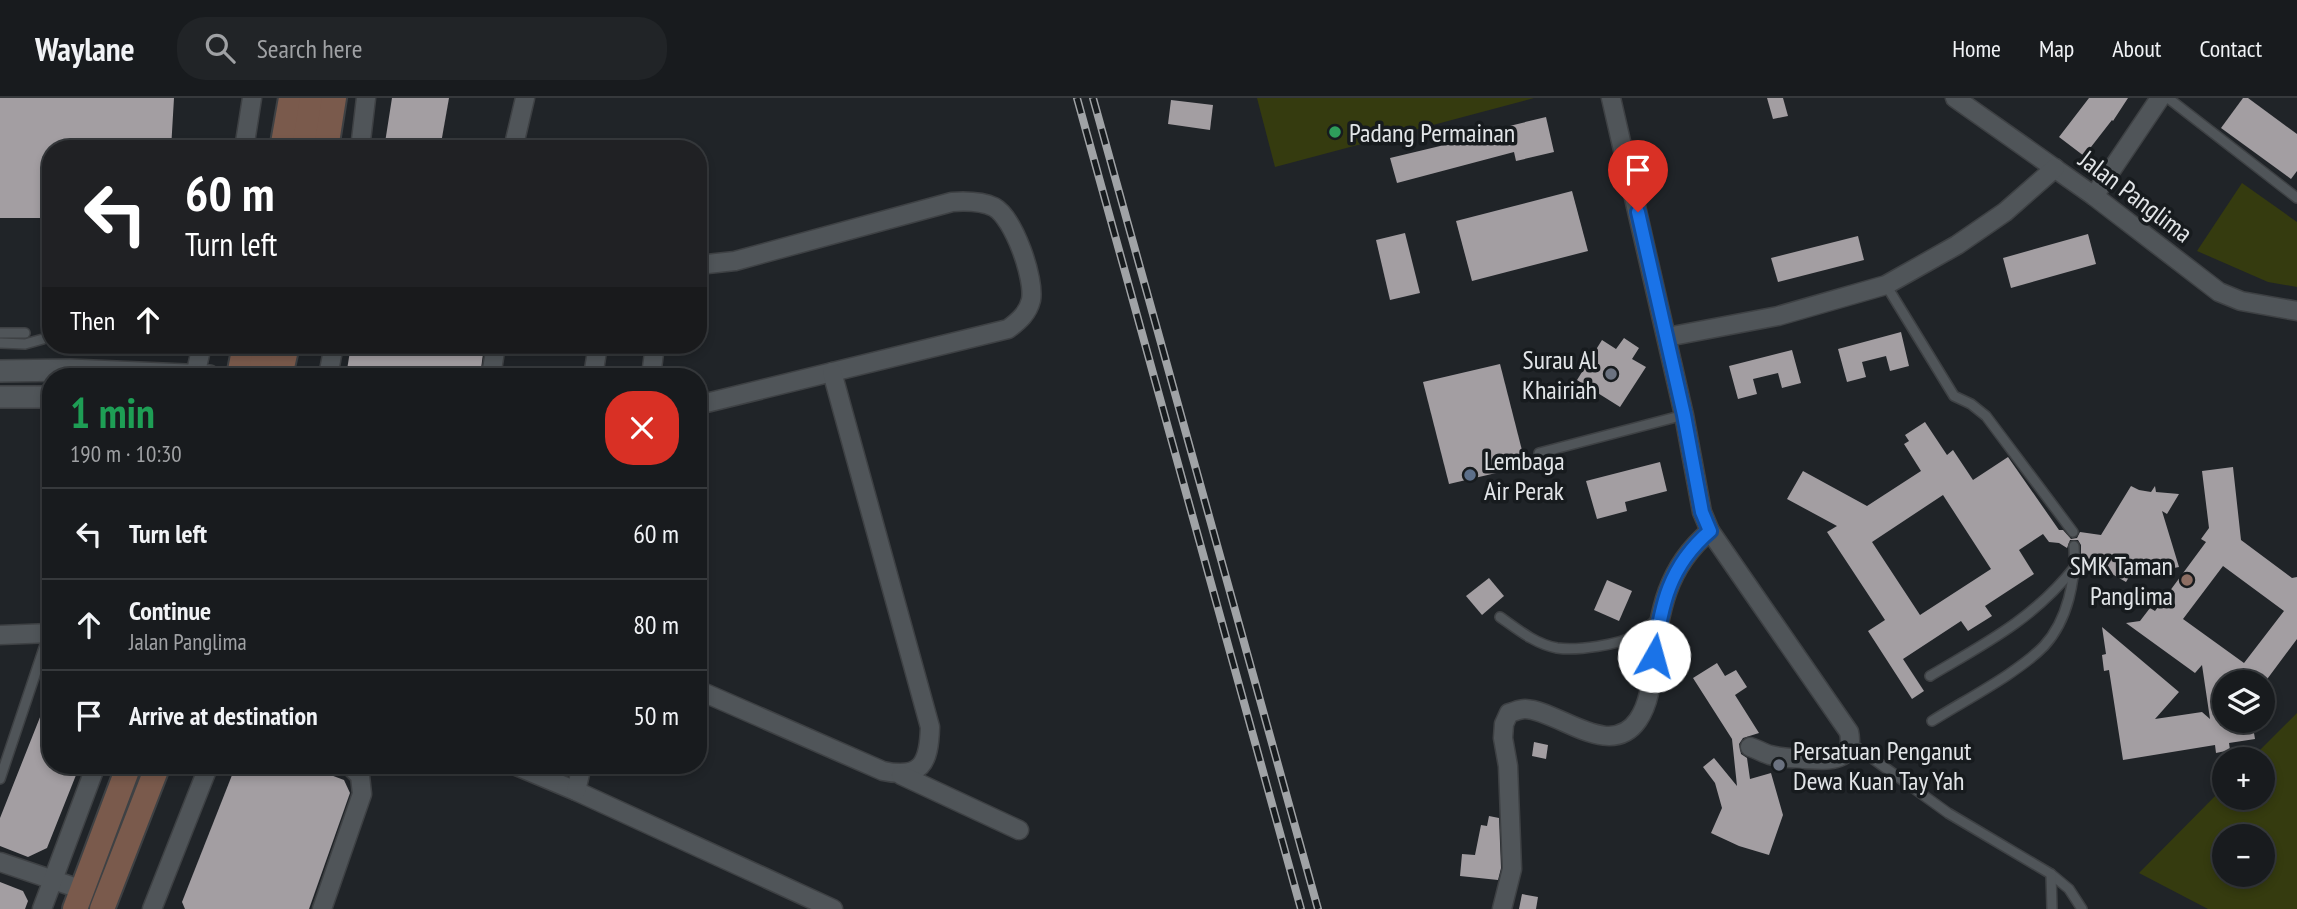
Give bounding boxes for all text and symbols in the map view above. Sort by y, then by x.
search box [177,17,667,80]
text: Waylane [35,27,135,70]
icon: search [201,29,239,67]
text: Search here [257,32,362,65]
text: Home [1952,33,2001,64]
text: Map [2039,33,2074,64]
text: About [2112,33,2161,64]
text: Contact [2199,33,2262,64]
place label: Padang Permainan [1349,116,1515,149]
marker: Padang Permainan [1327,124,1343,140]
pin [1608,140,1668,212]
street label: Jalan Panglima [2072,142,2199,249]
icon: arrive [1619,151,1657,189]
text: 60 m [185,161,274,225]
icon: left [70,168,161,259]
text: Turn left [185,223,277,265]
icon: ahead [129,301,167,339]
text: Then [70,304,115,337]
place label: Surau Al Khairiah [1522,343,1597,406]
marker: Surau Al Khairiah [1603,366,1619,382]
text: 1 min [70,385,155,440]
button: close [605,391,679,465]
text: 190 m · 10:30 [70,439,182,468]
place label: Lembaga Air Perak [1484,444,1565,507]
marker: Lembaga Air Perak [1462,467,1478,483]
icon: left [70,515,108,553]
text: Turn left [129,517,207,550]
text: 60 m [633,517,679,550]
place label: SMK Taman Panglima [2070,549,2173,612]
marker: SMK Taman Panglima [2179,572,2195,588]
text: Continue [129,594,211,627]
icon: ahead [70,606,108,644]
text: 80 m [633,608,679,641]
position arrow [1617,619,1691,693]
text: Jalan Panglima [129,627,247,656]
map controls [2212,670,2275,887]
button: layers [2212,670,2275,733]
icon: arrive [70,697,108,735]
text: Arrive at destination [129,699,318,732]
text: 50 m [633,699,679,732]
place label: Persatuan Penganut Dewa Kuan Tay Yah [1793,734,1971,797]
button: + [2212,747,2275,810]
marker: Persatuan Penganut Dewa Kuan Tay Yah [1771,757,1787,773]
button: − [2212,824,2275,887]

